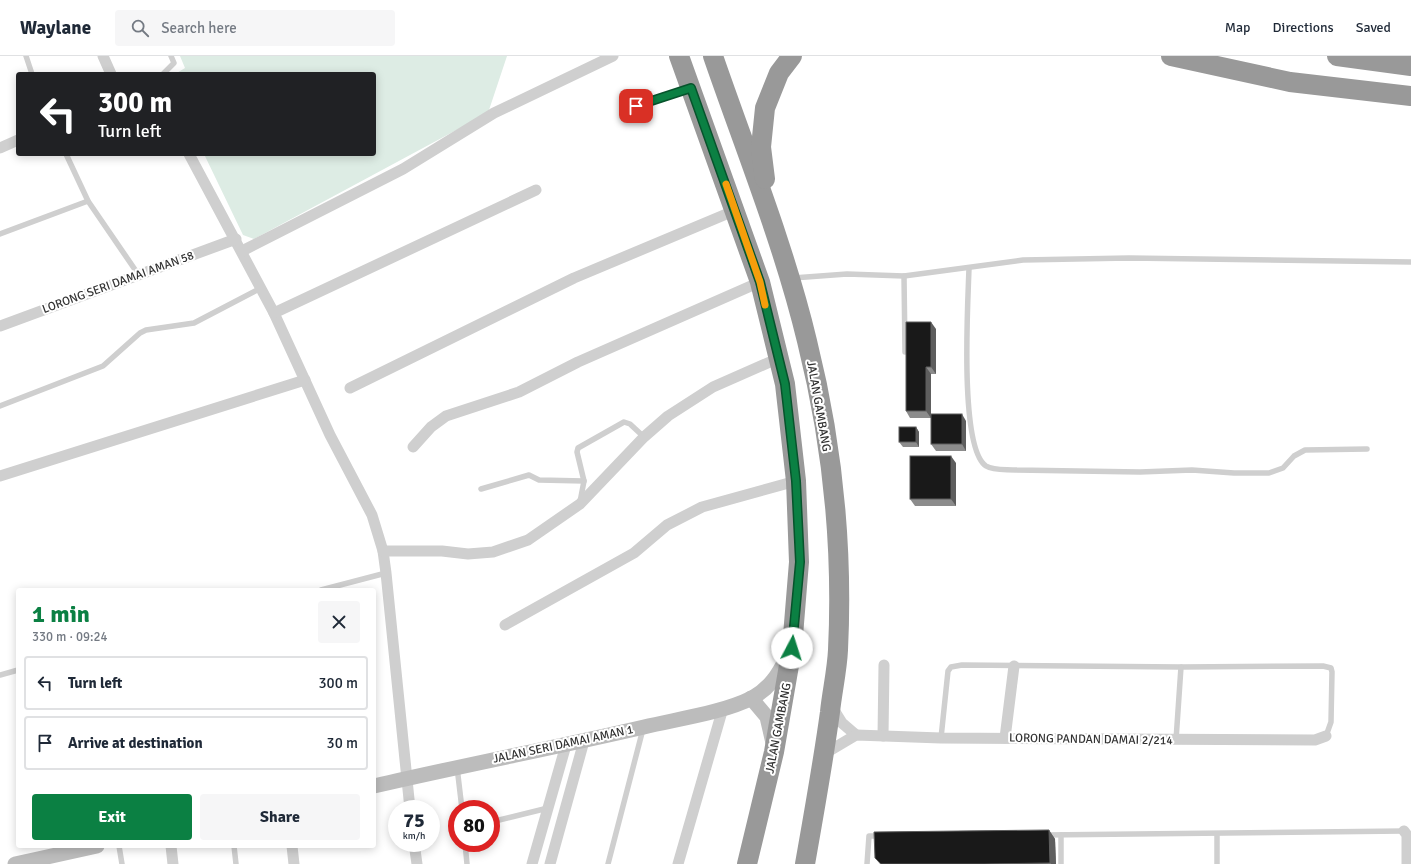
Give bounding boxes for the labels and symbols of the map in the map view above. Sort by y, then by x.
pin [619,89,653,123]
street label: LORONG SERI DAMAI AMAN 58 [40,248,196,317]
street label: JALAN GAMBANG [803,359,834,453]
position arrow [771,627,813,669]
street label: JALAN GAMBANG [762,682,795,775]
street label: JALAN SERI DAMAI AMAN 1 [491,722,635,767]
street label: LORONG PANDAN DAMAI 2/214 [1009,731,1173,748]
speed limit sign: 80 [448,800,500,852]

